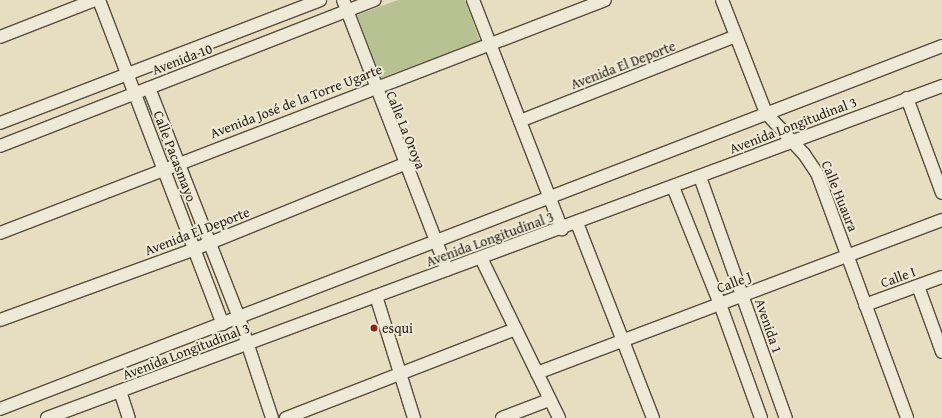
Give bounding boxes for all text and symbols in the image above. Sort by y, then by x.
street label: Avenida El Deporte [568,37,678,93]
street label: Avenida 10 [149,40,215,78]
street label: Avenida José de la Torre Ugarte [208,60,384,142]
street label: Calle La Oroya [383,88,429,172]
street label: Avenida Longitudinal 3 [727,93,859,157]
street label: Calle Pacasmayo [150,108,200,204]
street label: Calle Huaura [818,158,862,234]
street label: Avenida El Deporte [142,203,252,259]
street label: Avenida Longitudinal 3 [424,208,556,270]
street label: Calle I [878,263,918,291]
street label: Calle J [714,268,754,296]
street label: Avenida 1 [752,296,786,356]
street label: Avenida Longitudinal 3 [120,319,252,383]
place label: esqui [382,320,413,336]
marker: esqui [369,323,379,333]

